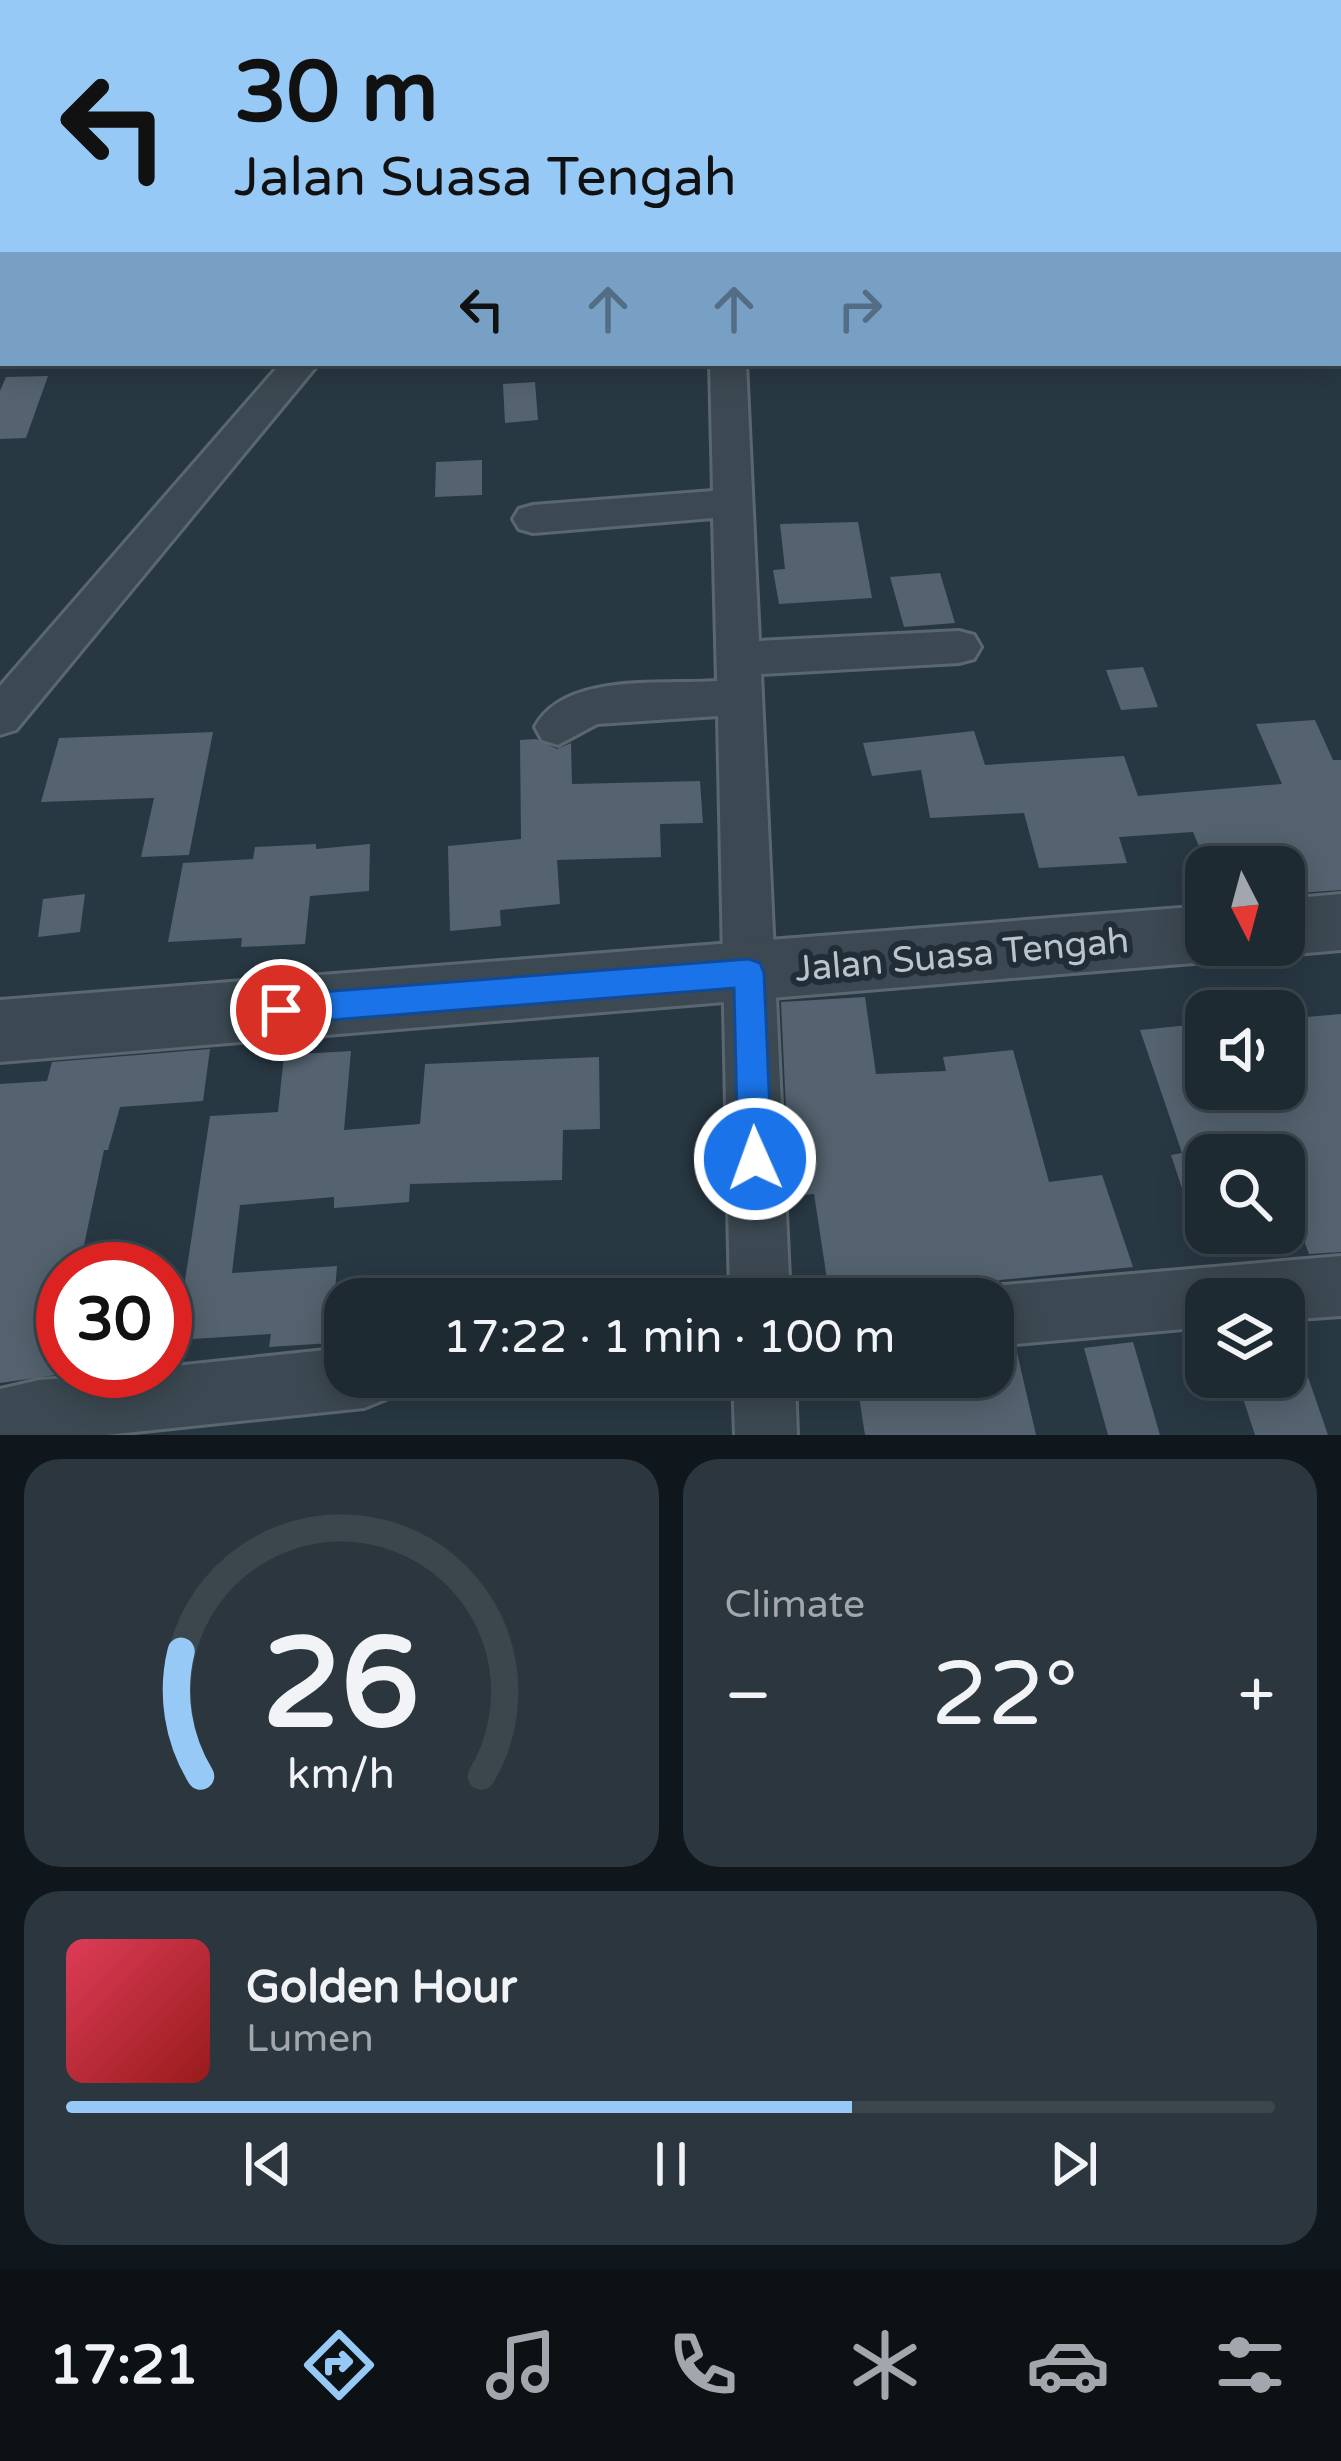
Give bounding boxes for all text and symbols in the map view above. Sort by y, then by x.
text: 30 m [234,43,438,144]
icon: left [36,48,192,204]
text: Jalan Suasa Tengah [234,145,737,210]
icon: left [449,276,515,342]
icon: ahead [575,276,641,342]
icon: ahead [701,276,767,342]
icon: right [827,276,893,342]
north arrow [1185,846,1305,966]
map controls [1185,846,1305,1398]
street label: Jalan Suasa Tengah [793,919,1131,991]
pin [230,959,332,1061]
icon: arrive [248,977,314,1043]
button: sound [1185,990,1305,1110]
position arrow [692,1096,818,1222]
button: search [1185,1134,1305,1254]
speed limit sign: 30 [36,1242,192,1398]
button: layers [1185,1278,1305,1398]
text: 17:22 · 1 min · 100 m [443,1311,895,1365]
text: Climate [725,1581,865,1628]
text: 26 [263,1610,420,1761]
text: 22° [931,1641,1078,1750]
text: − [725,1656,772,1736]
text: + [1238,1656,1275,1736]
text: km/h [287,1749,395,1800]
text: Golden Hour [246,1961,517,2015]
text: Lumen [246,2015,374,2062]
icon: previous [235,2131,301,2197]
icon: pause [638,2131,704,2197]
icon: next [1041,2131,1107,2197]
icon: directions [297,2323,381,2407]
icon: music [479,2323,563,2407]
icon: phone [661,2323,745,2407]
icon: climate [843,2323,927,2407]
icon: car [1026,2323,1110,2407]
icon: filters [1208,2323,1292,2407]
text: 17:21 [49,2333,199,2398]

